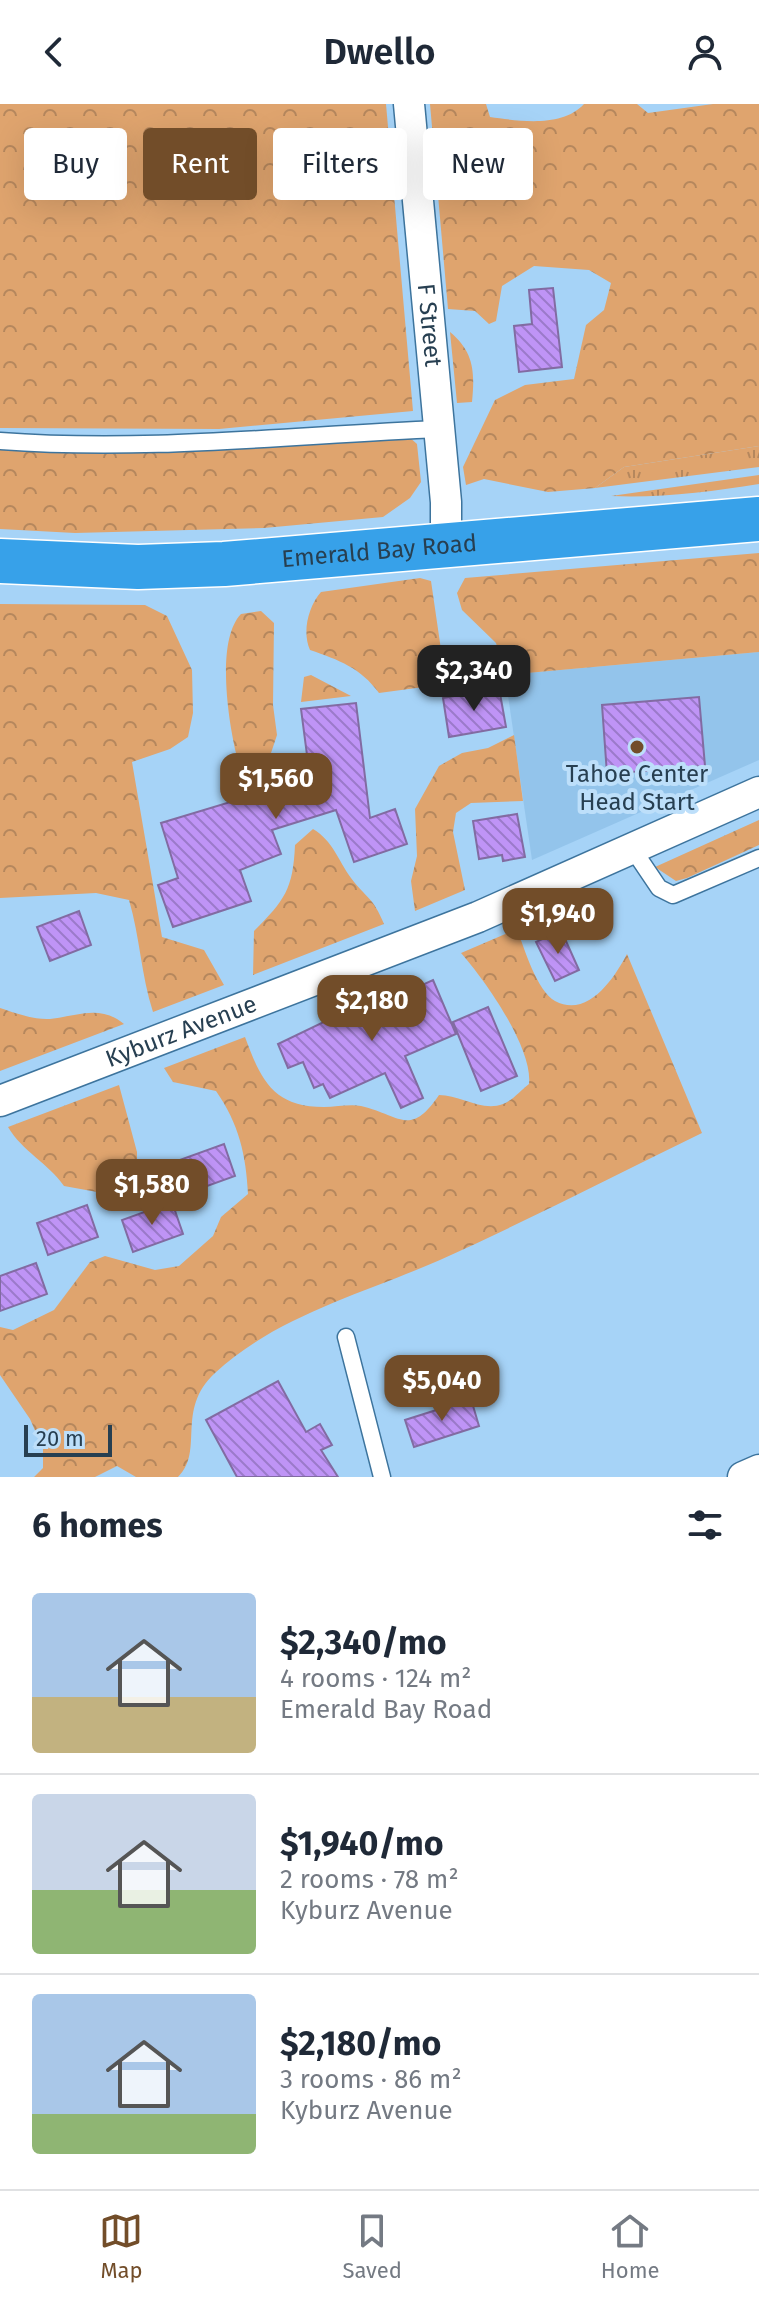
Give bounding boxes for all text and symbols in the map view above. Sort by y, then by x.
icon: back [32,30,76,74]
text: Dwello [323,30,436,74]
icon: person [683,30,727,74]
chip: Buy [24,128,127,200]
chip: Rent [143,128,257,200]
chip: Filters [273,128,407,200]
chip: New [423,128,533,200]
street label: F Street [412,282,447,368]
street label: Emerald Bay Road [280,529,478,573]
pin: $2,340 [409,645,539,713]
text: $2,340 [435,655,513,686]
marker: Tahoe Center Head Start [628,738,646,756]
pin: $1,560 [211,753,341,821]
place label: Tahoe Center Head Start [566,760,709,816]
text: $1,560 [238,763,314,794]
pin: $1,940 [493,888,623,956]
text: $1,940 [520,898,596,929]
pin: $2,180 [307,975,437,1043]
text: $2,180 [335,985,409,1016]
street label: Kyburz Avenue [102,990,261,1073]
pin: $1,580 [87,1159,217,1227]
text: $1,580 [114,1169,190,1200]
pin: $5,040 [377,1355,507,1423]
text: $5,040 [402,1365,482,1396]
scale bar [24,1421,112,1457]
text: 20 m [36,1425,84,1452]
icon: filters [683,1503,727,1547]
text: 6 homes [32,1505,163,1546]
text: $2,340/mo [280,1622,447,1663]
icon: home [96,1625,192,1721]
text: 4 rooms · 124 m² [280,1663,472,1694]
text: Emerald Bay Road [280,1694,492,1725]
text: $1,940/mo [280,1823,444,1864]
icon: home [96,1826,192,1922]
text: 2 rooms · 78 m² [280,1864,459,1895]
text: Kyburz Avenue [280,1895,453,1926]
text: $2,180/mo [280,2023,441,2064]
icon: home [96,2026,192,2122]
text: 3 rooms · 86 m² [280,2064,462,2095]
text: Kyburz Avenue [280,2095,453,2126]
tab: Map [99,2209,143,2284]
tab: Saved [342,2209,402,2284]
tab: Home [601,2209,660,2284]

